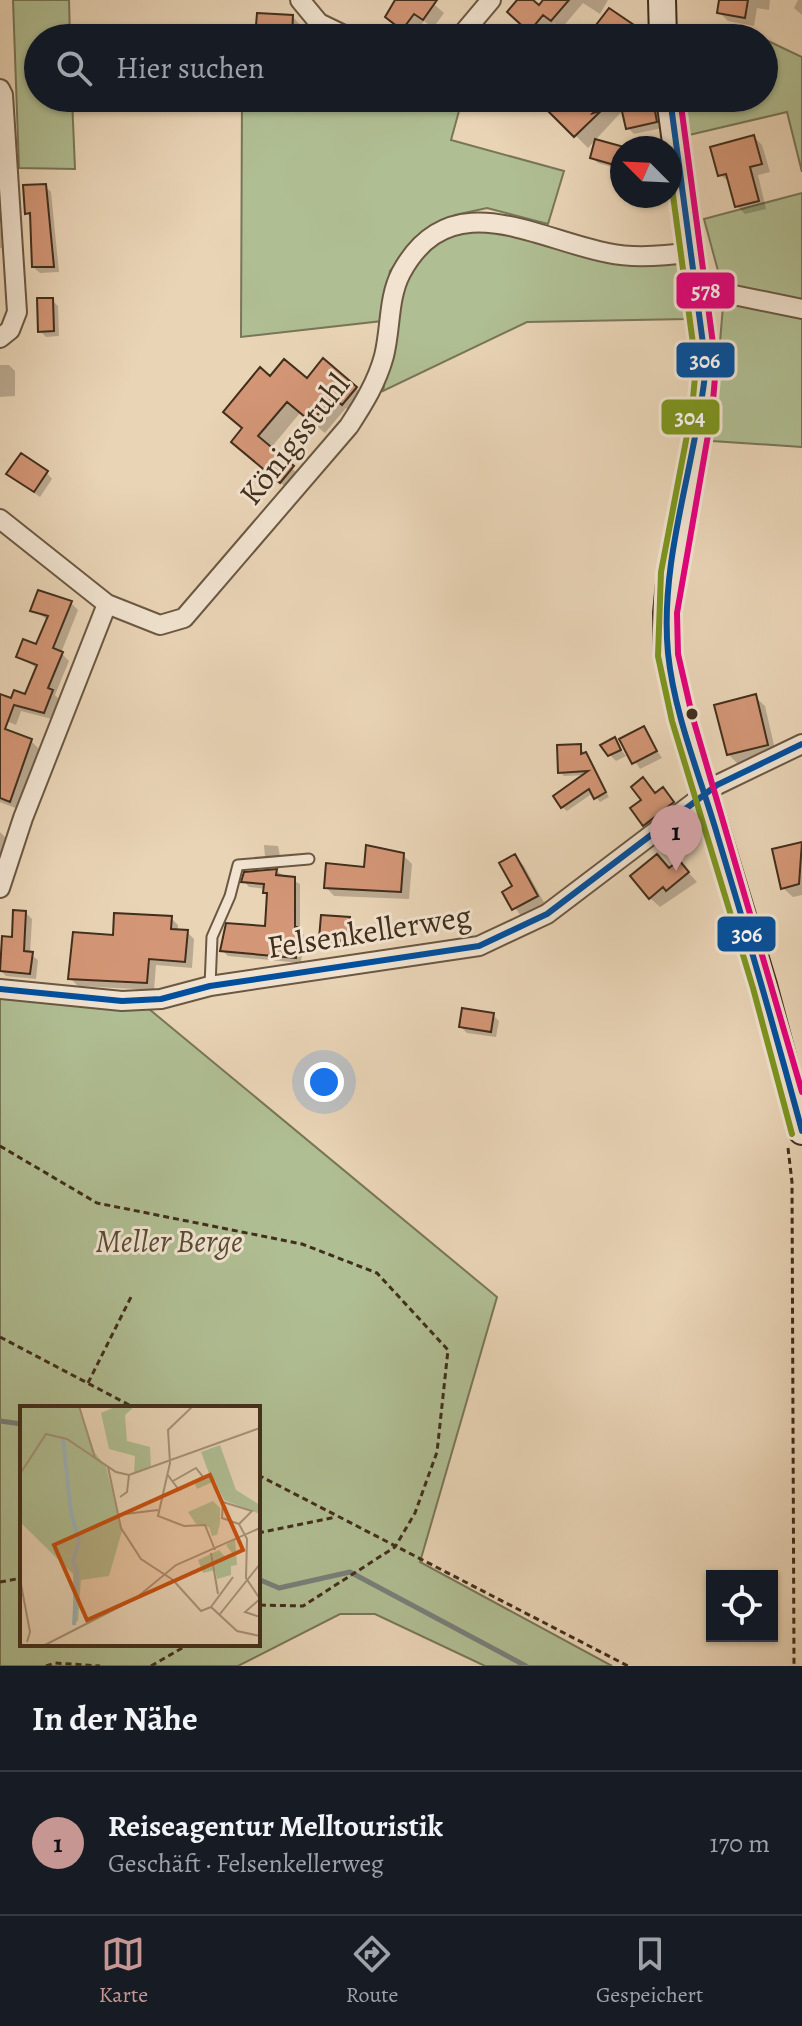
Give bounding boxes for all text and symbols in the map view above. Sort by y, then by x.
search box [24,24,778,112]
icon: search [52,46,96,90]
text: Hier suchen [116,48,265,88]
north arrow [610,136,682,208]
line badge: 578 [675,271,736,310]
text: 578 [691,276,721,306]
line badge: 306 [675,341,736,379]
text: 306 [690,346,720,376]
street label: Königsstuhl [229,364,360,514]
line badge: 304 [660,398,721,436]
text: 304 [675,403,705,433]
unlabelled marker [684,706,700,722]
pin: 1 [650,805,702,871]
street label: Felsenkellerweg [264,893,474,969]
line badge: 306 [716,915,777,953]
text: 306 [732,920,762,950]
your location [304,1062,344,1102]
park label: Meller Berge [95,1219,243,1263]
inset map [20,1406,260,1646]
map controls [706,1570,778,1642]
button: locate [706,1570,778,1642]
text: In der Nähe [32,1695,198,1742]
text: Reiseagentur Melltouristik [108,1806,443,1846]
text: 1 [53,1826,63,1861]
text: 170 m [710,1826,770,1861]
text: Geschäft · Felsenkellerweg [108,1846,384,1881]
tab: Karte [99,1932,148,2010]
tab: Route [346,1932,398,2010]
tab: Gespeichert [596,1932,703,2010]

